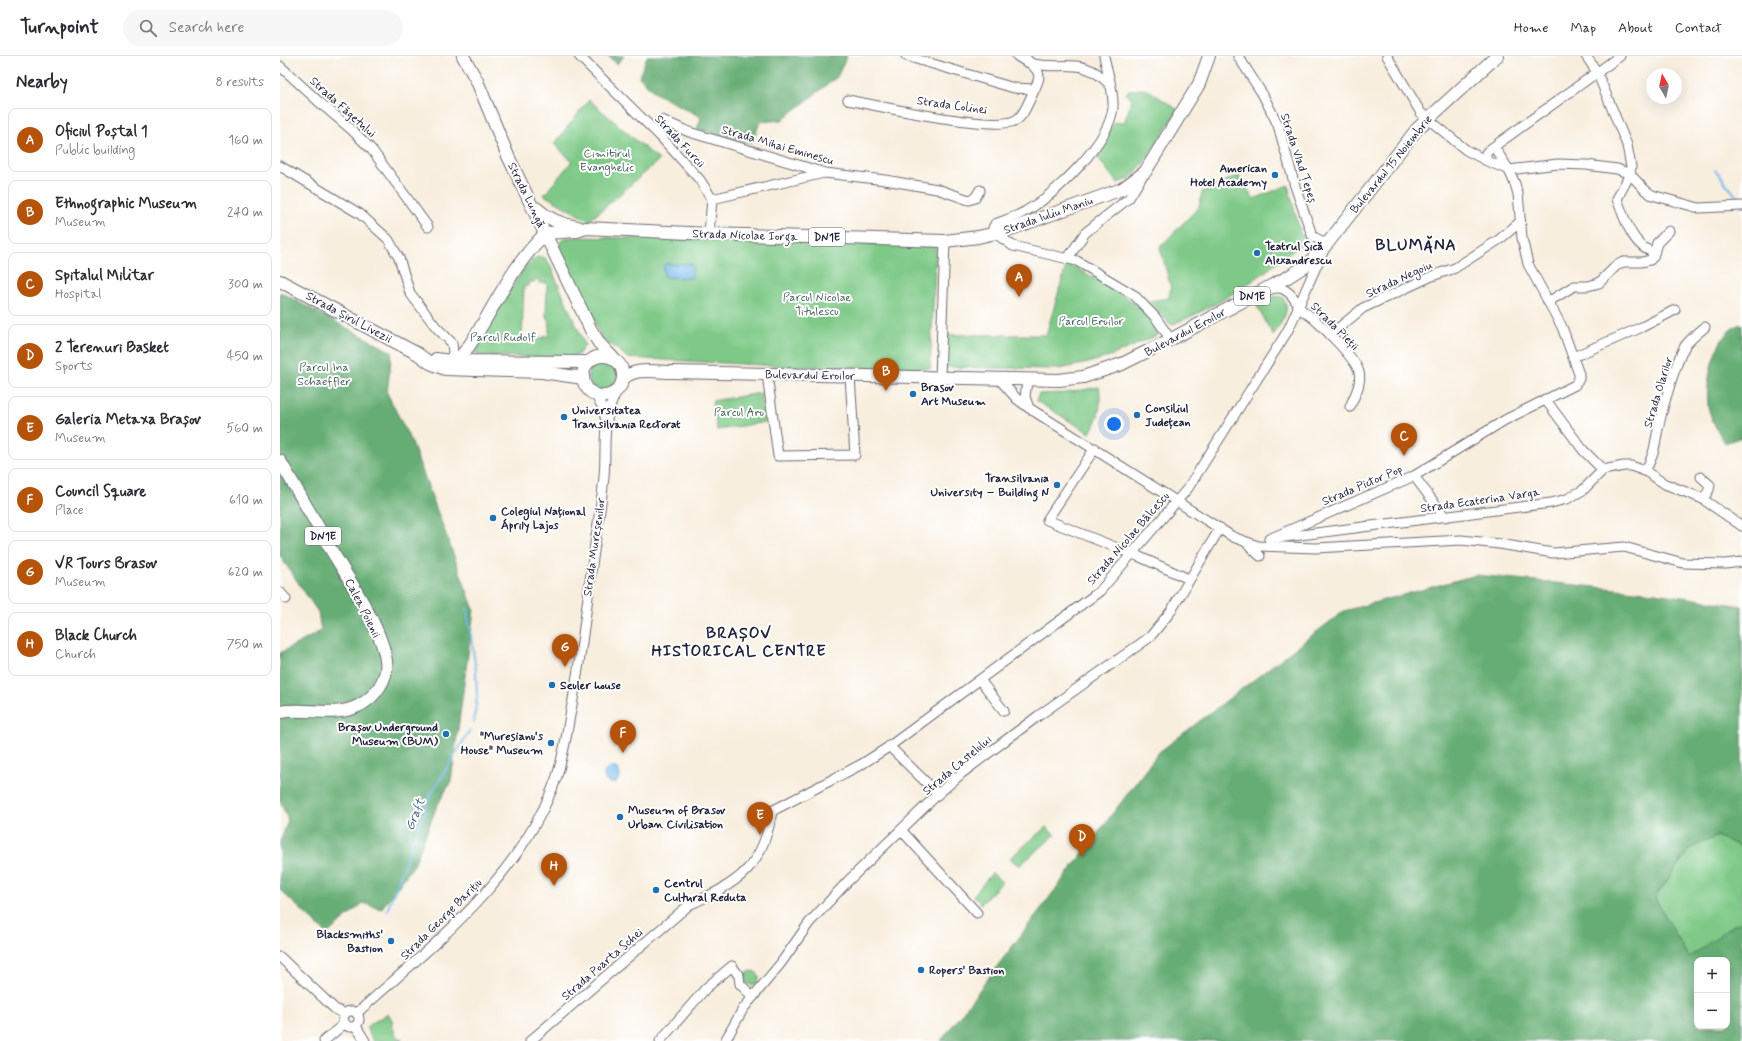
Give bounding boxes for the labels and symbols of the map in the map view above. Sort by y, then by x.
north arrow [1646,68,1682,104]
street label: Strada Făgetului [306,74,379,142]
street label: Strada Colinei [916,93,988,119]
street label: Strada Vlad Țepeș [1276,111,1320,206]
street label: Strada Furcii [651,112,708,172]
street label: Bulevardul 15 Noiembrie [1347,112,1437,217]
street label: Strada Mihai Eminescu [719,122,836,170]
park label: Cimitirul Evanghelic [580,146,634,176]
street label: Strada Lungă [503,160,549,231]
place label: American Hotel Academy [1190,161,1267,191]
marker: American Hotel Academy [1270,170,1280,180]
street label: Strada Iuliu Maniu [1002,193,1096,239]
street label: Strada Nicolae Iorga [692,226,799,247]
road number: DN1E [809,228,845,246]
district label: BLUMĂNA [1375,235,1457,256]
place label: Teatrul Sică Alexandrescu [1265,239,1333,269]
marker: Teatrul Sică Alexandrescu [1252,248,1262,258]
street label: Strada Negoiu [1363,257,1436,302]
pin: A [1006,264,1032,297]
road number: DN1E [1234,287,1270,305]
street label: Strada Șirul Livezii [303,288,395,347]
park label: Parcul Nicolae Titulescu [783,290,852,320]
street label: Strada Pieții [1307,299,1362,354]
street label: Bulevardul Eroilor [1142,305,1229,361]
park label: Parcul Eroilor [1058,314,1124,330]
park label: Parcul Rudolf [470,330,536,346]
street label: Strada Olarilor [1641,355,1677,430]
pin: B [873,358,899,391]
park label: Parcul Ina Schaeffler [297,360,351,390]
street label: Bulevardul Eroilor [765,367,855,385]
place label: Brasov Art Museum [921,380,986,410]
marker: Brasov Art Museum [908,389,918,399]
place label: Consiliul Județean [1145,401,1191,431]
place label: Universitatea Transilvania Rectorat [572,403,681,433]
park label: Parcul Aro [714,405,765,421]
marker: Consiliul Județean [1132,410,1142,420]
marker: Universitatea Transilvania Rectorat [559,412,569,422]
your location [1104,414,1124,434]
pin: C [1391,423,1417,456]
street label: Strada Pictor Pop [1320,462,1405,510]
place label: Transilvania University – Building N [930,471,1049,502]
marker: Transilvania University – Building N [1052,480,1062,490]
street label: Strada Ecaterina Varga [1419,485,1542,517]
street label: Strada Nicolae Bălcescu [1084,489,1174,588]
street label: Strada Mureșenilor [580,496,610,598]
place label: Colegiul Național Áprily Lajos [501,504,586,534]
marker: Colegiul Național Áprily Lajos [488,513,498,523]
road number: DN1E [305,527,341,545]
street label: Calea Poienii [340,576,384,641]
district label: BRAȘOV HISTORICAL CENTRE [651,623,827,662]
pin: G [552,634,578,667]
place label: Seuler house [560,678,622,694]
marker: Seuler house [547,680,557,690]
place label: Brașov Underground Museum (BUM) [338,720,439,750]
pin: F [610,720,636,753]
marker: Brașov Underground Museum (BUM) [441,729,451,739]
place label: "Muresianu's House" Museum [461,729,544,759]
street label: Strada Castelului [920,732,996,799]
marker: "Muresianu's House" Museum [546,738,556,748]
water label: Graft [401,795,430,833]
pin: E [747,802,773,835]
place label: Museum of Brasov Urban Civilisation [628,803,726,833]
marker: Museum of Brasov Urban Civilisation [615,812,625,822]
pin: D [1069,824,1095,857]
pin: H [541,853,567,886]
street label: Strada George Barițiu [397,875,486,964]
place label: Centrul Cultural Reduta [664,876,746,906]
marker: Centrul Cultural Reduta [651,885,661,895]
street label: Strada Poarta Schei [559,925,647,1005]
place label: Blacksmiths' Bastion [316,927,383,957]
marker: Blacksmiths' Bastion [386,936,396,946]
place label: Ropers' Bastion [929,963,1004,979]
marker: Ropers' Bastion [916,965,926,975]

